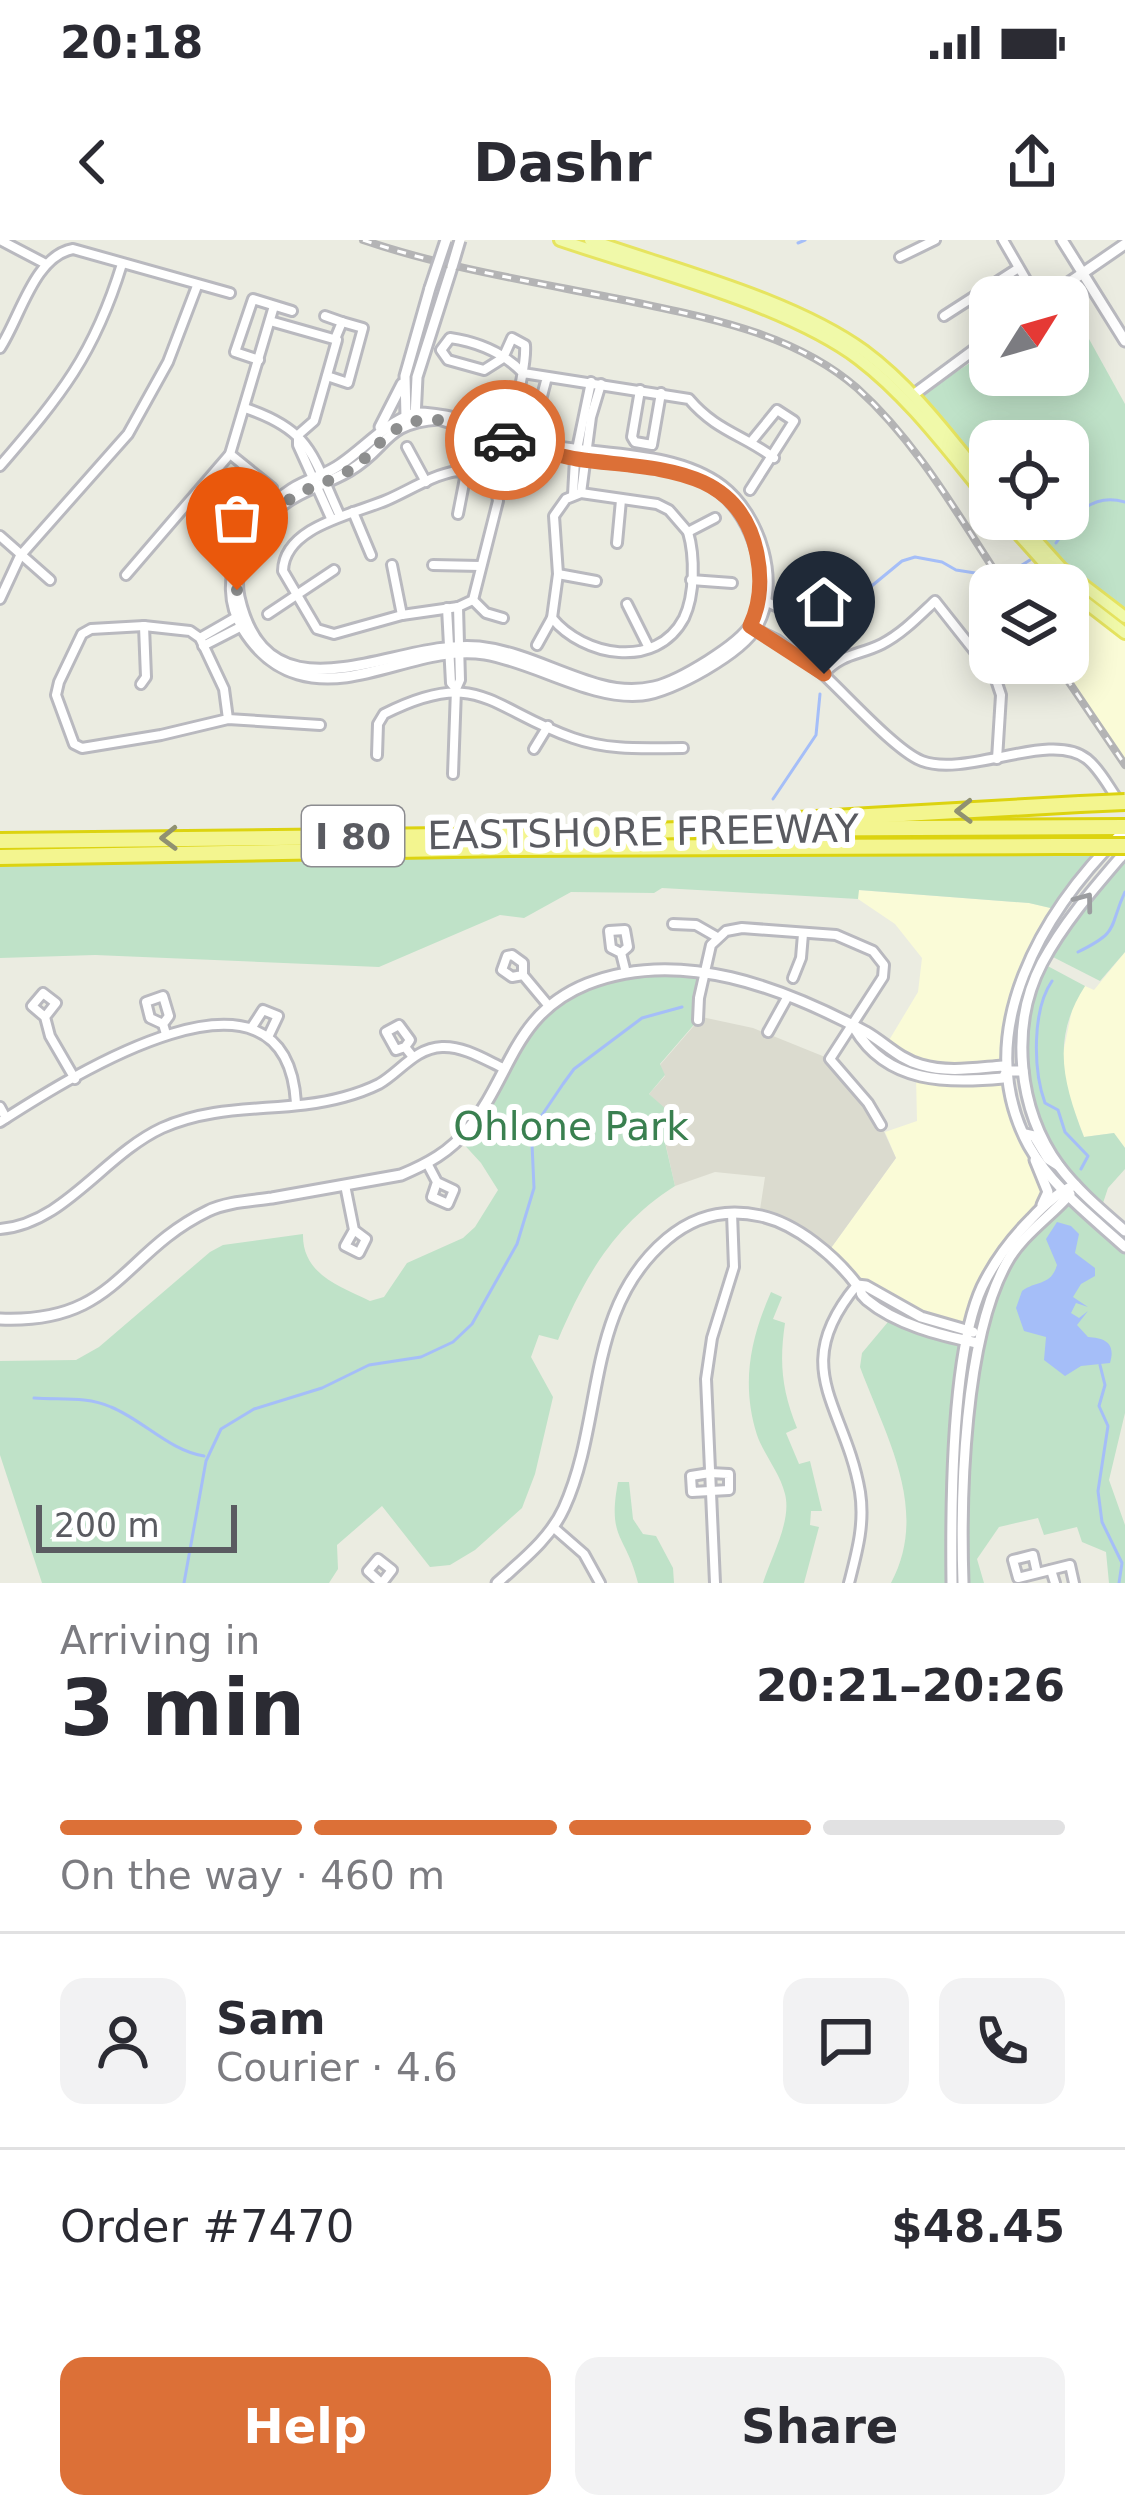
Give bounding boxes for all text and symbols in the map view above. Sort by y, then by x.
text: 20:18 [60,16,203,69]
icon: back [60,129,126,195]
icon: share [999,129,1065,195]
text: Dashr [473,131,652,194]
north arrow [969,276,1089,396]
map controls [969,276,1089,684]
courier [445,380,565,500]
icon: car [472,407,538,473]
button: locate [969,420,1089,540]
pin [186,467,288,590]
icon: bag [204,485,270,551]
pin [773,551,875,674]
button: layers [969,564,1089,684]
icon: home [791,569,857,635]
one-way arrow [954,798,973,824]
road number: I 80 [302,806,404,866]
street label: EASTSHORE FREEWAY [427,806,859,858]
one-way arrow [159,825,177,851]
one-way arrow [1070,893,1092,915]
park label: Ohlone Park [453,1104,689,1149]
scale bar [36,1499,237,1552]
text: 200 m [54,1506,160,1545]
text: Arriving in [60,1618,260,1663]
text: 20:21–20:26 [756,1659,1065,1712]
text: 3 min [60,1663,305,1753]
text: On the way · 460 m [60,1853,445,1898]
button: person [60,1978,186,2104]
button: chat [783,1978,909,2104]
button: phone [939,1978,1065,2104]
text: Sam [216,1992,326,2045]
text: Courier · 4.6 [216,2045,458,2090]
text: Order #7470 [60,2200,354,2253]
text: $48.45 [891,2200,1065,2253]
button: Help [60,2357,551,2495]
button: Share [575,2357,1065,2495]

